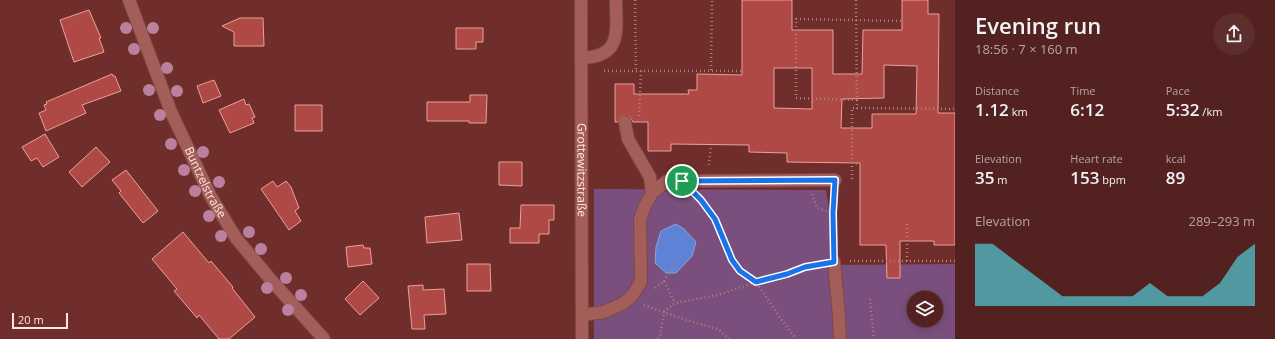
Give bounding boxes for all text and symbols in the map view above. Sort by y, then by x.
text: Evening run [975,10,1101,40]
button: share [1213,13,1255,55]
text: 18:56 · 7 × 160 m [975,40,1078,58]
text: Distance [975,83,1019,98]
text: Time [1070,83,1096,98]
text: Pace [1166,83,1190,98]
text: 1.12 [975,98,1009,121]
text: 6:12 [1070,98,1104,121]
text: 5:32 [1166,98,1199,121]
text: km [1009,104,1028,119]
text: /km [1199,104,1222,119]
street label: Grottewitzstraße [573,123,591,217]
street label: Buntzelstraße [181,144,231,221]
text: Elevation [975,151,1022,166]
text: Heart rate [1070,151,1123,166]
text: kcal [1166,151,1186,166]
pin [665,164,699,198]
text: 35 [975,166,994,189]
text: 153 [1070,166,1100,189]
text: 89 [1166,166,1185,189]
icon: arrive [671,170,693,192]
text: m [994,172,1008,187]
text: bpm [1100,172,1126,187]
text: Elevation [975,212,1030,230]
text: 289–293 m [1188,212,1255,230]
map controls [907,291,943,327]
button: layers [907,291,943,327]
scale bar [12,311,68,330]
text: 20 m [18,312,44,327]

